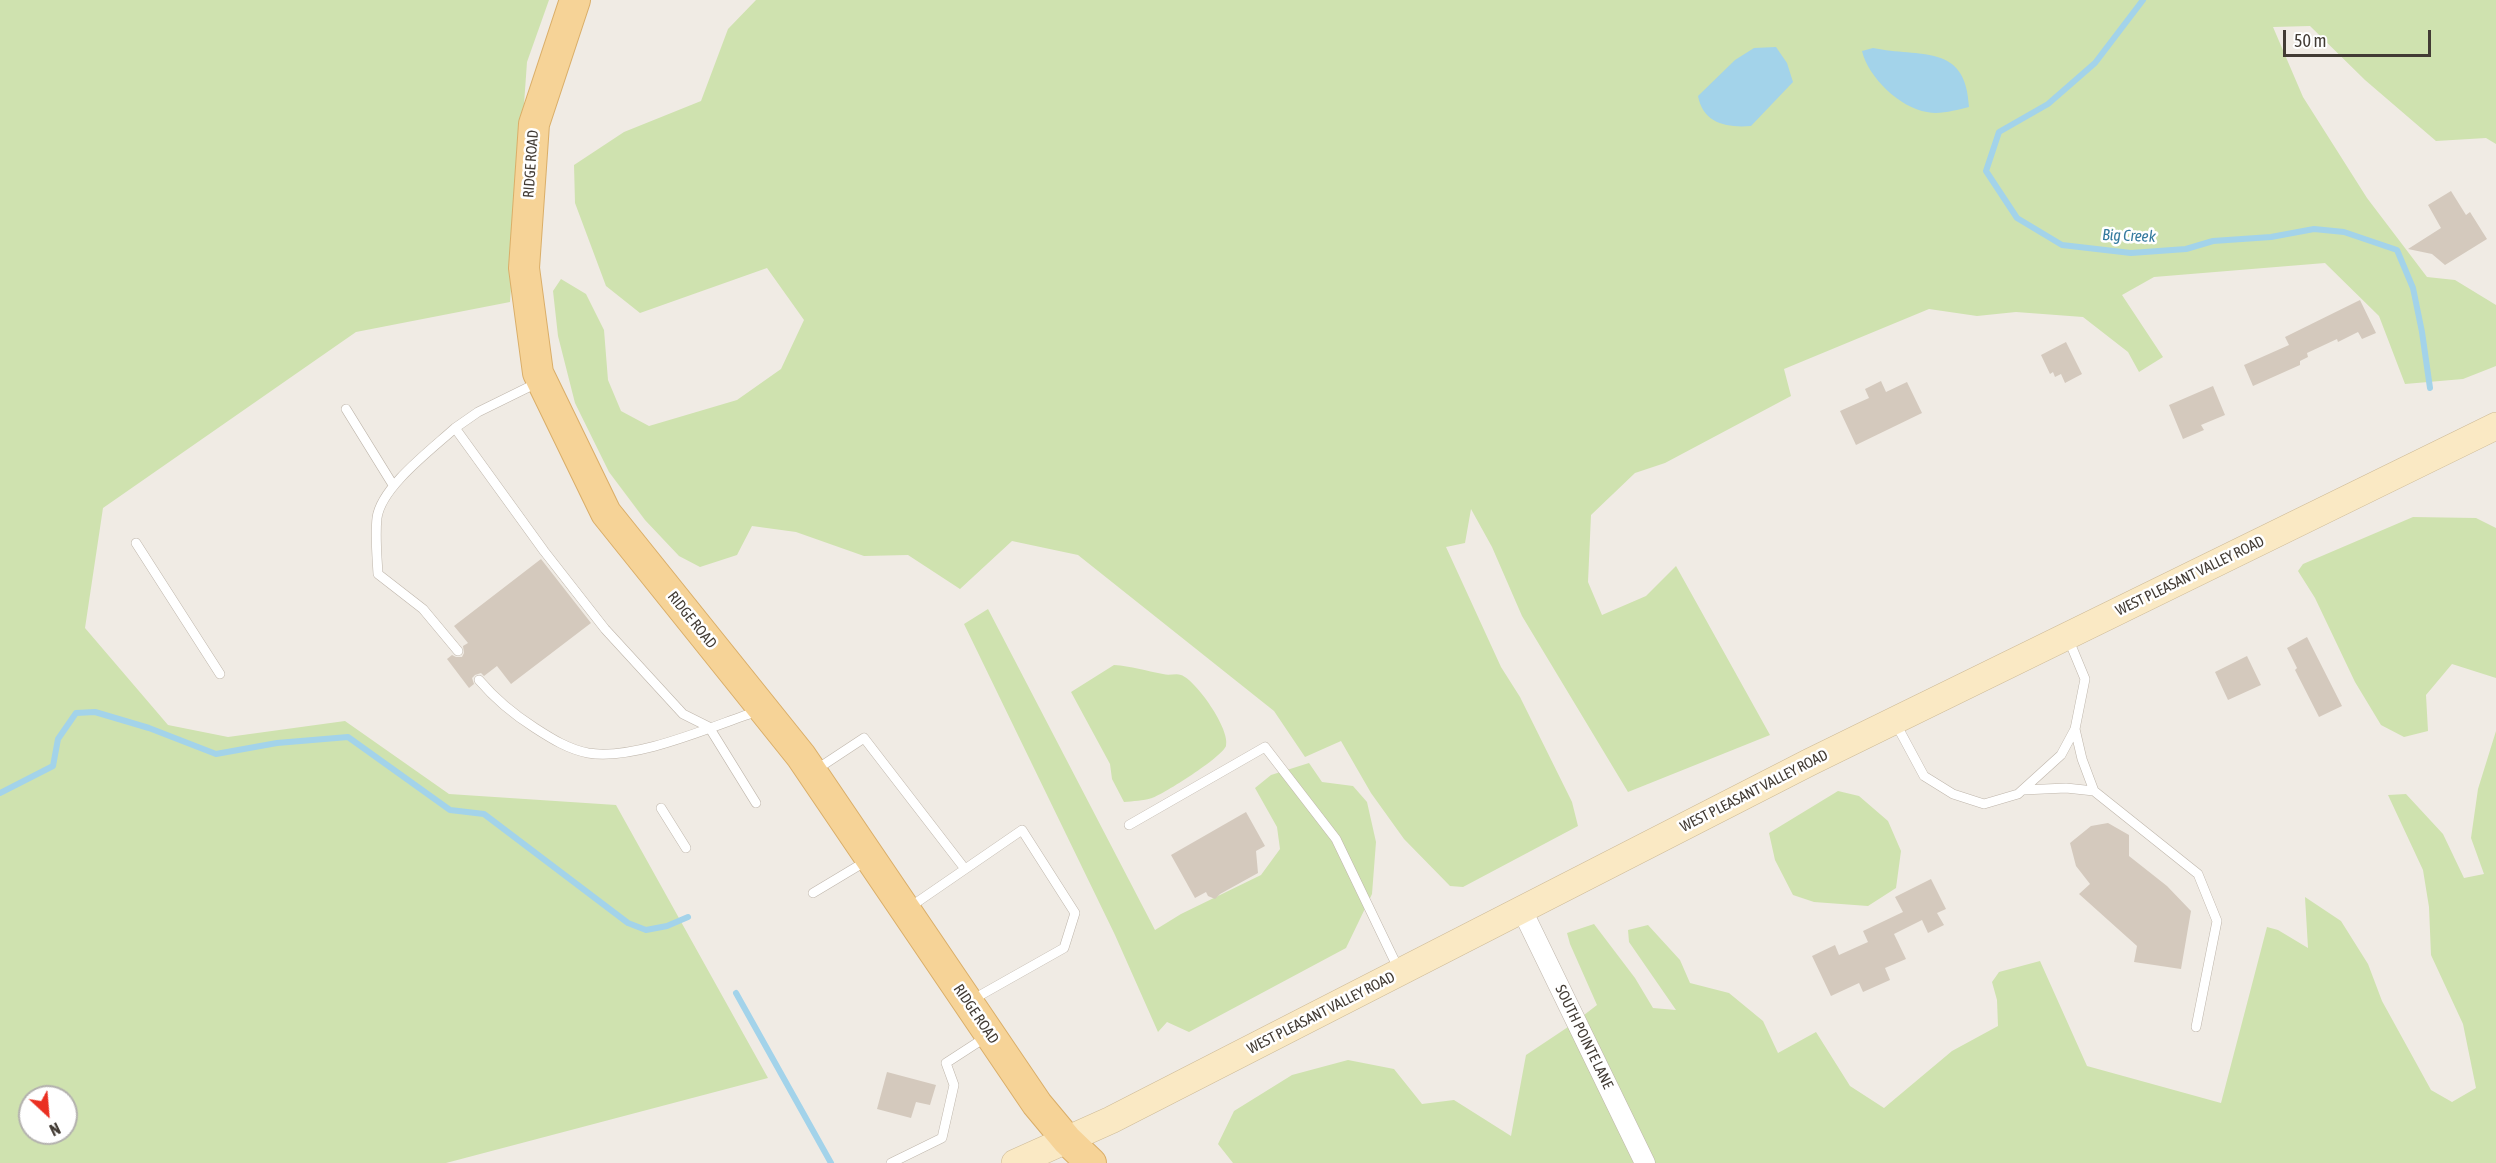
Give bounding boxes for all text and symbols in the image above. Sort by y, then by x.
scale bar [2286,18,2434,56]
text: 50 m [2294,30,2326,51]
street label: RIDGE ROAD [520,129,542,199]
water label: Big Creek [2102,225,2156,247]
street label: WEST PLEASANT VALLEY ROAD [2113,532,2267,620]
street label: RIDGE ROAD [664,588,720,652]
street label: WEST PLEASANT VALLEY ROAD [1677,746,1831,836]
street label: WEST PLEASANT VALLEY ROAD [1244,968,1398,1058]
street label: RIDGE ROAD [950,981,1002,1047]
street label: SOUTH POINTE LANE [1551,982,1617,1092]
north arrow [18,1085,78,1145]
text: N [47,1119,63,1140]

